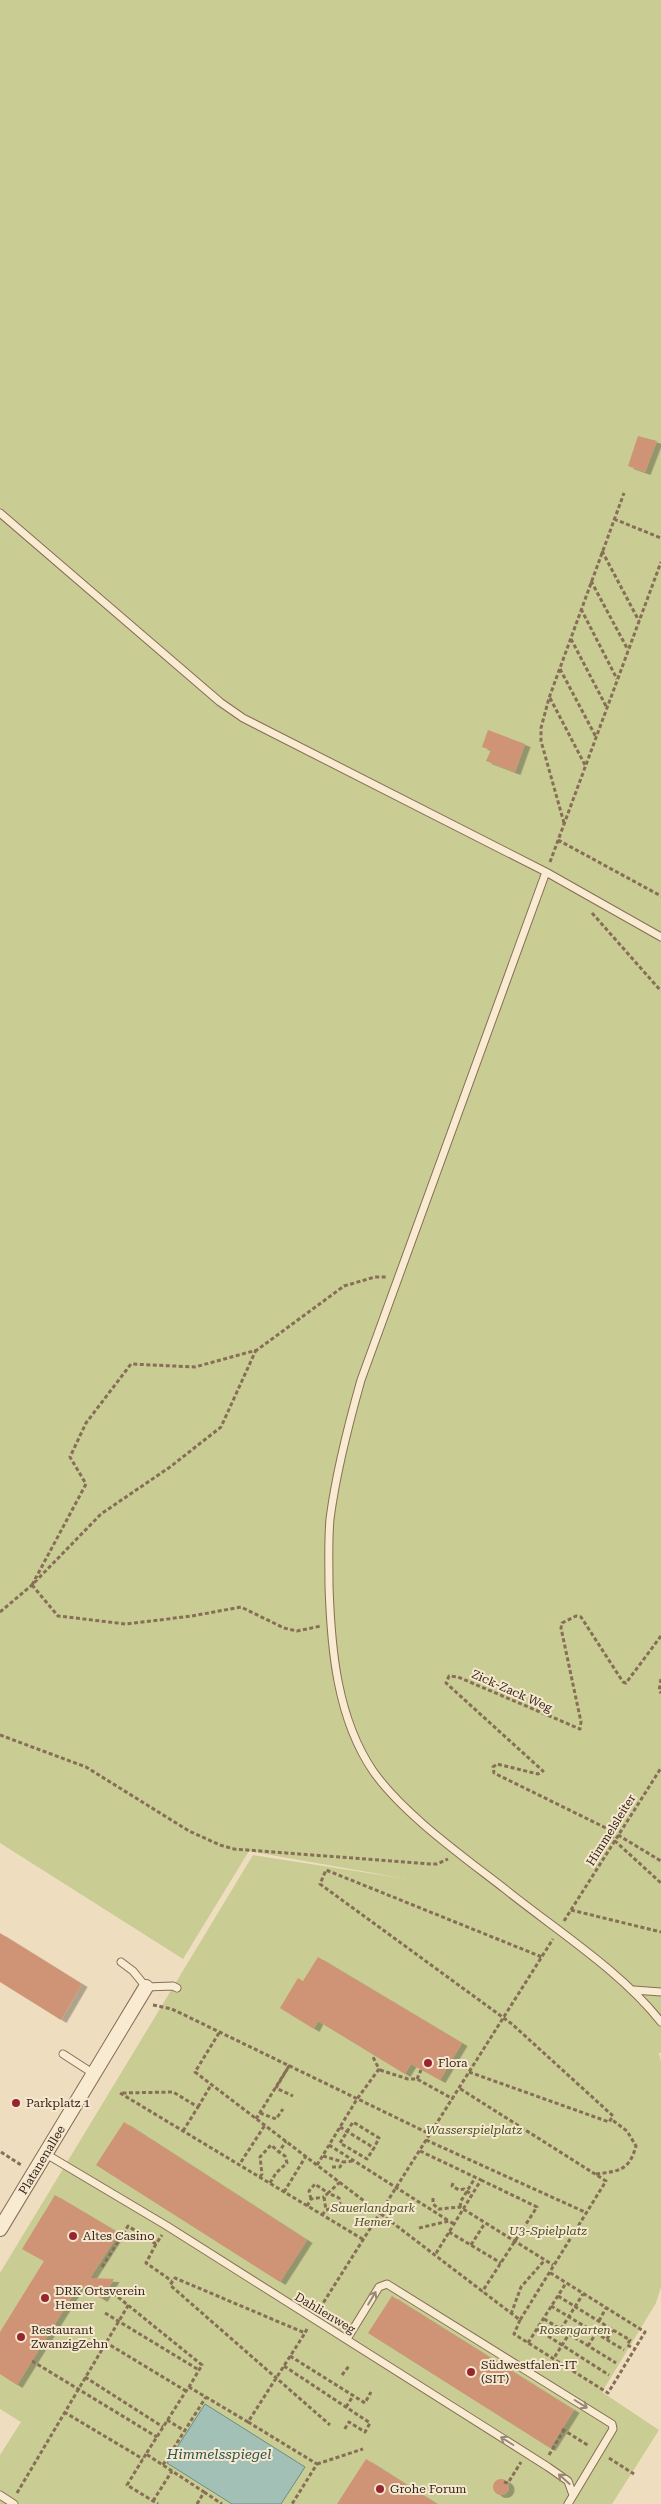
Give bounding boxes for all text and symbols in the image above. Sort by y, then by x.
street label: Zick-Zack Weg [470,1667,555,1715]
street label: Himmelsleiter [583,1792,639,1868]
place label: Flora [438,2056,468,2070]
marker: Flora [422,2057,434,2069]
place label: Parkplatz 1 [26,2096,90,2110]
marker: Parkplatz 1 [10,2097,22,2109]
street label: Platanenallee [16,2123,68,2197]
park label: Wasserspielplatz [426,2123,522,2137]
park label: Sauerlandpark Hemer [330,2201,416,2229]
park label: U3-Spielplatz [509,2224,587,2238]
place label: Altes Casino [83,2229,155,2243]
marker: Altes Casino [67,2230,79,2242]
place label: DRK Ortsverein Hemer [55,2284,146,2312]
street label: Dahlienweg [292,2289,358,2337]
one-way arrow [368,2291,378,2305]
marker: DRK Ortsverein Hemer [39,2292,51,2304]
place label: Restaurant ZwanzigZehn [31,2323,109,2351]
park label: Rosengarten [538,2323,611,2337]
marker: Restaurant ZwanzigZehn [15,2331,27,2343]
place label: Südwestfalen-IT (SIT) [481,2358,577,2386]
marker: Südwestfalen-IT (SIT) [465,2366,477,2378]
one-way arrow [573,2400,587,2410]
one-way arrow [501,2435,515,2445]
water label: Himmelsspiegel [166,2446,271,2462]
one-way arrow [558,2473,570,2485]
place label: Grohe Forum [390,2482,466,2496]
marker: Grohe Forum [374,2483,386,2495]

